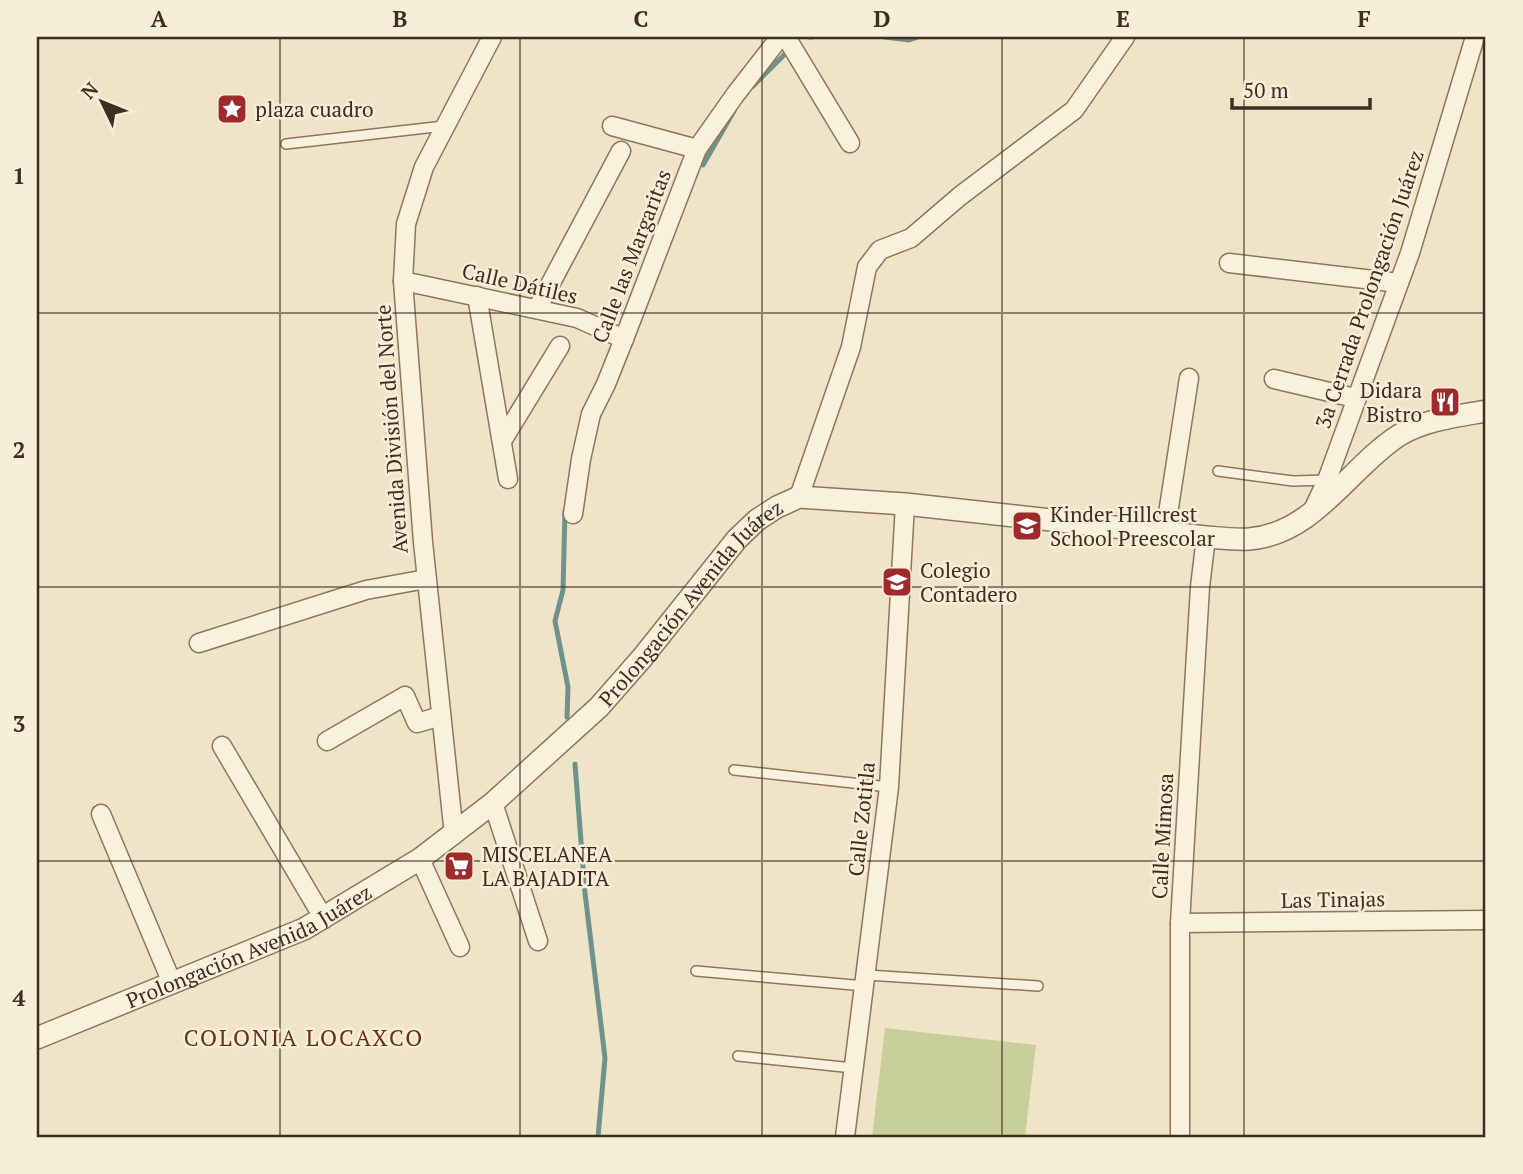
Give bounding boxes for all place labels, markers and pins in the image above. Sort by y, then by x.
place icon: plaza cuadro [215,92,249,126]
place label: plaza cuadro [255,95,374,123]
place label: Didara Bistro [1360,376,1422,428]
restaurant icon: Didara Bistro [1428,385,1462,419]
place label: Kinder Hillcrest School Preescolar [1050,500,1215,552]
school or university icon: Kinder Hillcrest School Preescolar [1010,509,1044,543]
place label: Colegio Contadero [920,556,1017,608]
school or university icon: Colegio Contadero [880,565,914,599]
place label: MISCELANEA LA BAJADITA [482,840,613,892]
supermarket icon: MISCELANEA LA BAJADITA [442,849,476,883]

